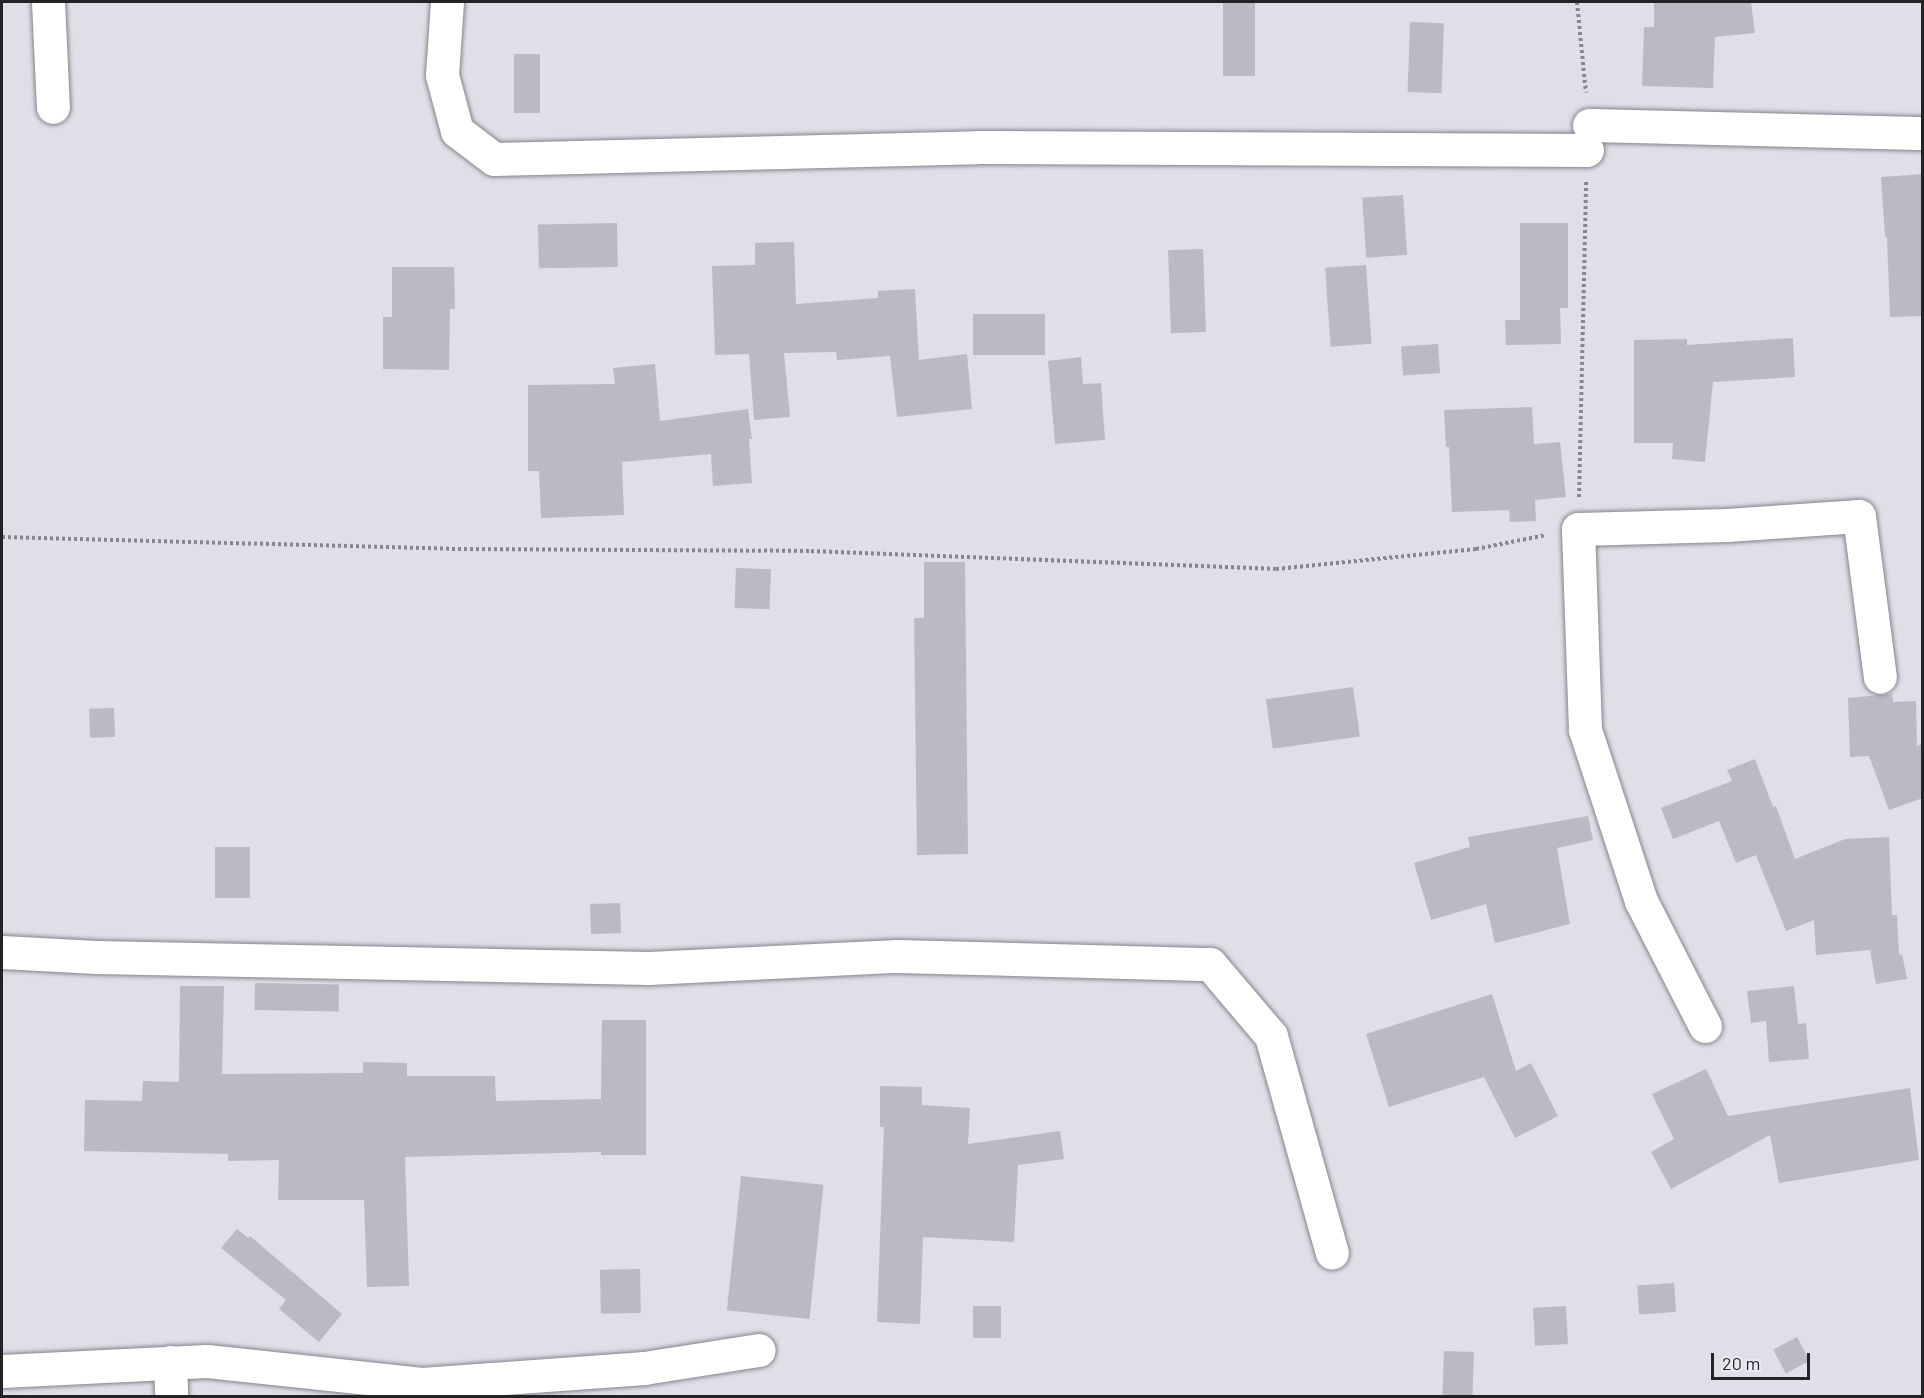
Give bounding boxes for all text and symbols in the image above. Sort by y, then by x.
scale bar [1714,1341,1813,1379]
text: 20 m [1722,1352,1760,1374]

